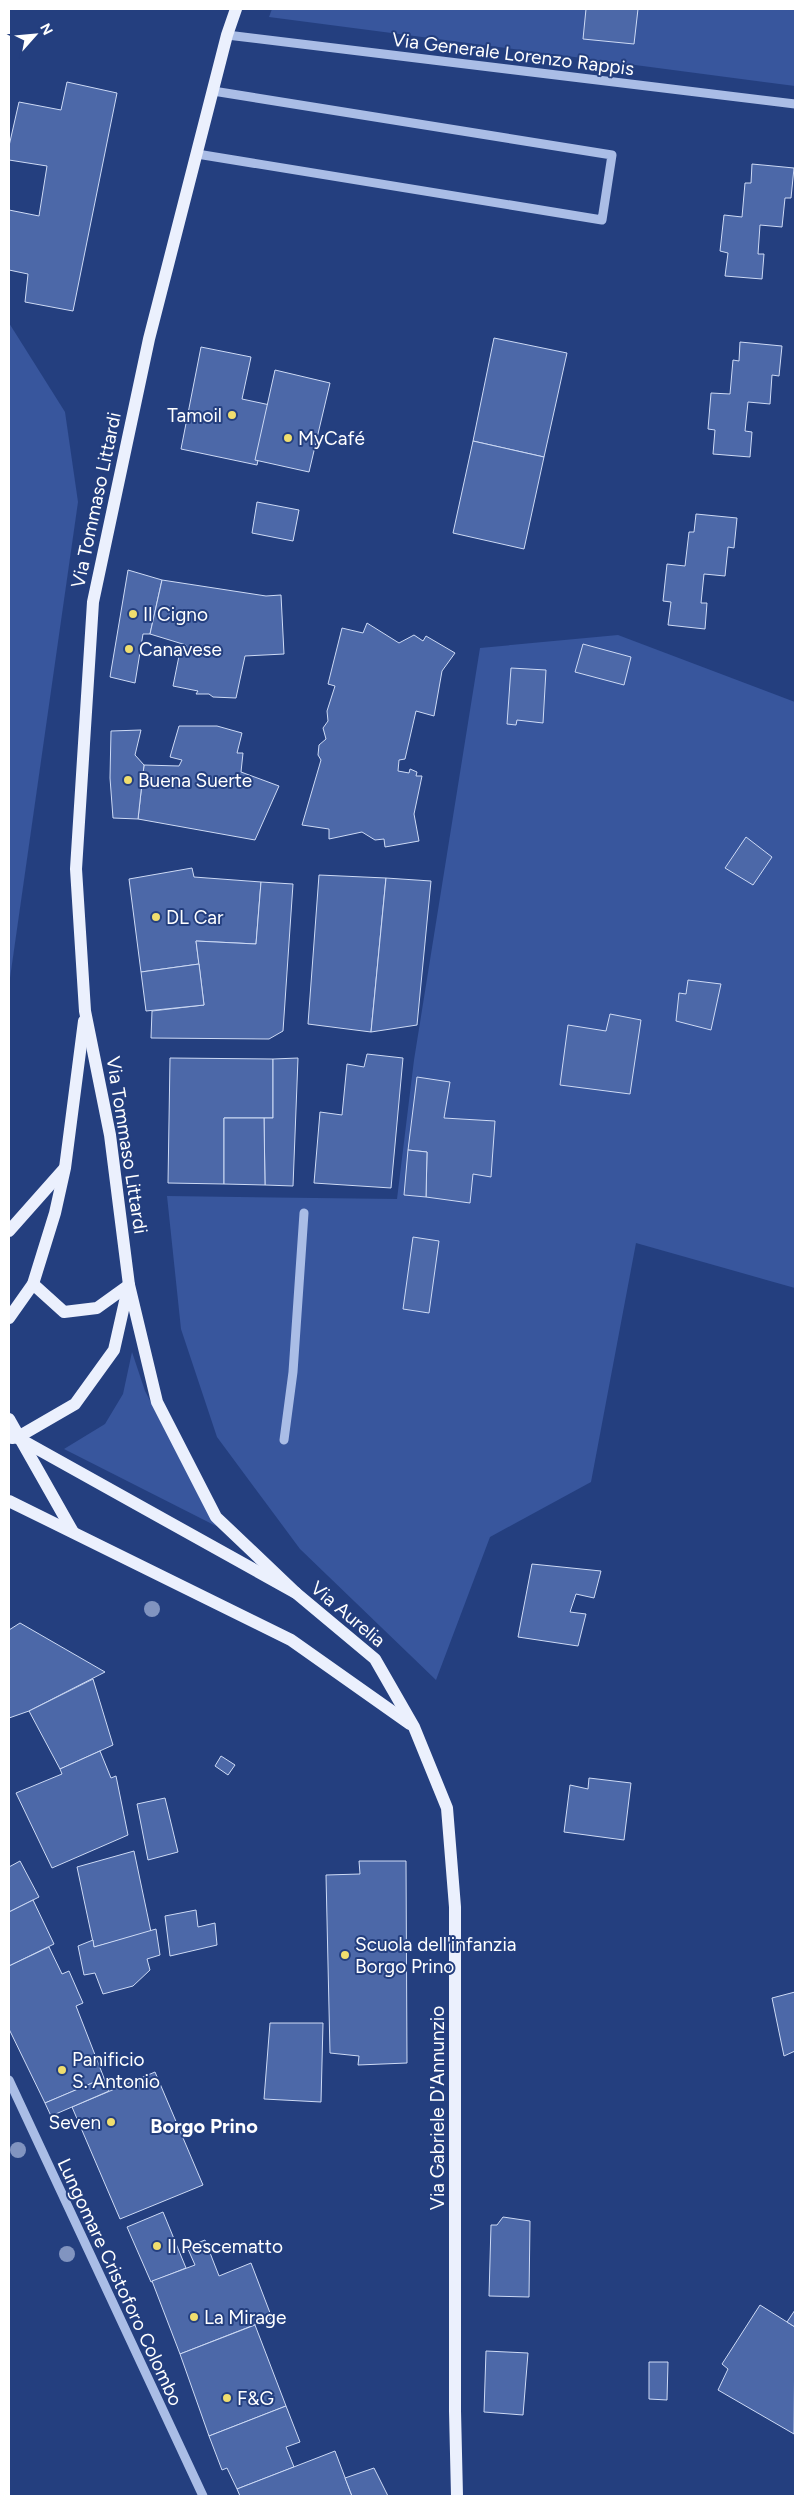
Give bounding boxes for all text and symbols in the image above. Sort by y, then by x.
north arrow [10,10,60,60]
text: N [36,21,56,38]
street label: Via Generale Lorenzo Rappis [391,28,636,80]
place label: Tamoil [167,404,222,427]
marker: Tamoil [226,409,238,421]
street label: Via Tommaso Littardi [66,410,126,590]
place label: MyCafé [298,427,365,450]
marker: MyCafé [282,432,294,444]
place label: Il Cigno [143,603,208,626]
marker: Il Cigno [127,608,139,620]
place label: Canavese [139,638,222,661]
marker: Canavese [123,643,135,655]
place label: Buena Suerte [138,769,252,792]
marker: Buena Suerte [122,774,134,786]
place label: DL Car [166,906,224,929]
marker: DL Car [150,911,162,923]
street label: Via Tommaso Littardi [102,1055,152,1235]
street label: Via Aurelia [306,1576,390,1652]
place label: Scuola dell'infanzia Borgo Prino [355,1933,516,1978]
marker: Scuola dell'infanzia Borgo Prino [339,1949,351,1961]
street label: Via Gabriele D'Annunzio [426,2006,449,2210]
place label: Panificio S. Antonio [72,2048,160,2093]
marker: Panificio S. Antonio [56,2064,68,2076]
place label: Seven [49,2111,101,2134]
district label: Borgo Prino [150,2114,258,2138]
marker: Seven [105,2116,117,2128]
street label: Lungomare Cristoforo Colombo [52,2155,188,2409]
place label: Il Pescematto [167,2235,283,2258]
marker: Il Pescematto [151,2240,163,2252]
place label: La Mirage [204,2306,286,2329]
marker: La Mirage [188,2311,200,2323]
place label: F&G [237,2387,274,2410]
marker: F&G [221,2392,233,2404]

